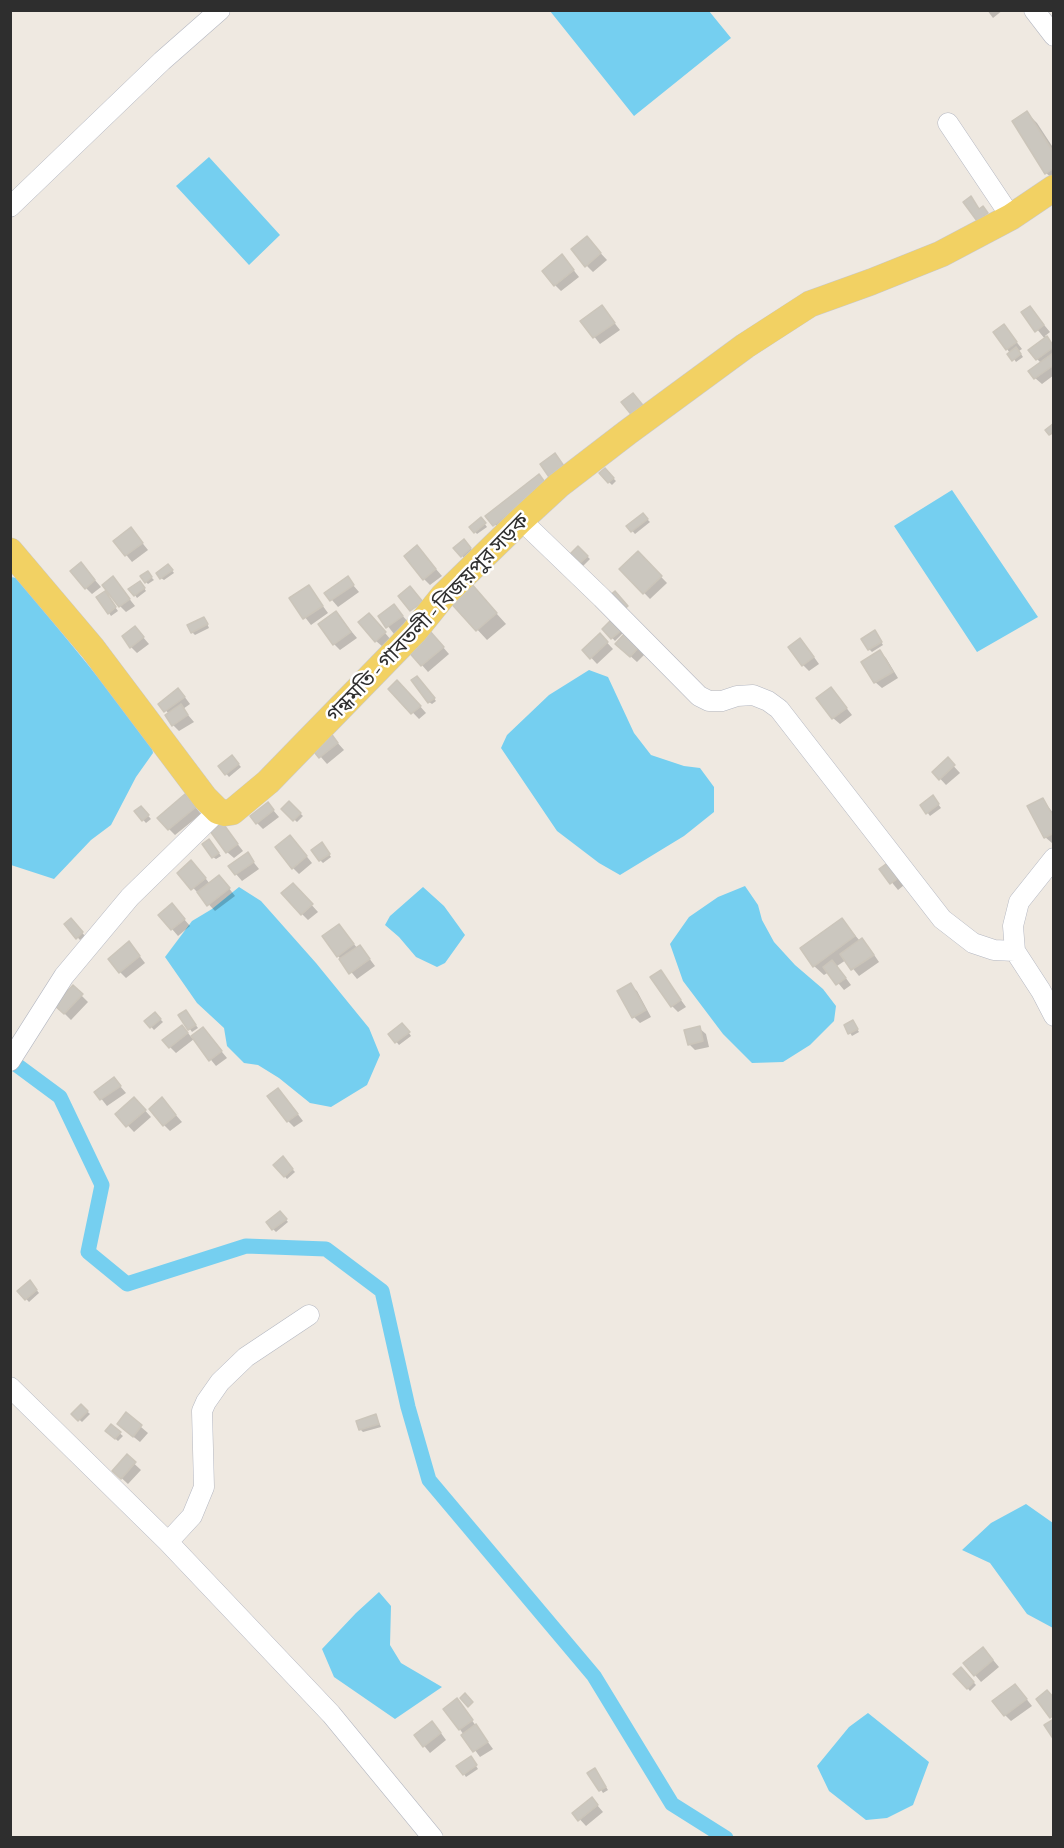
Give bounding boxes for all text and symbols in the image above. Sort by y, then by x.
street label: গন্ধমতি - গাবতলী - বিজয়পুর সড়ক [322,508,534,728]

